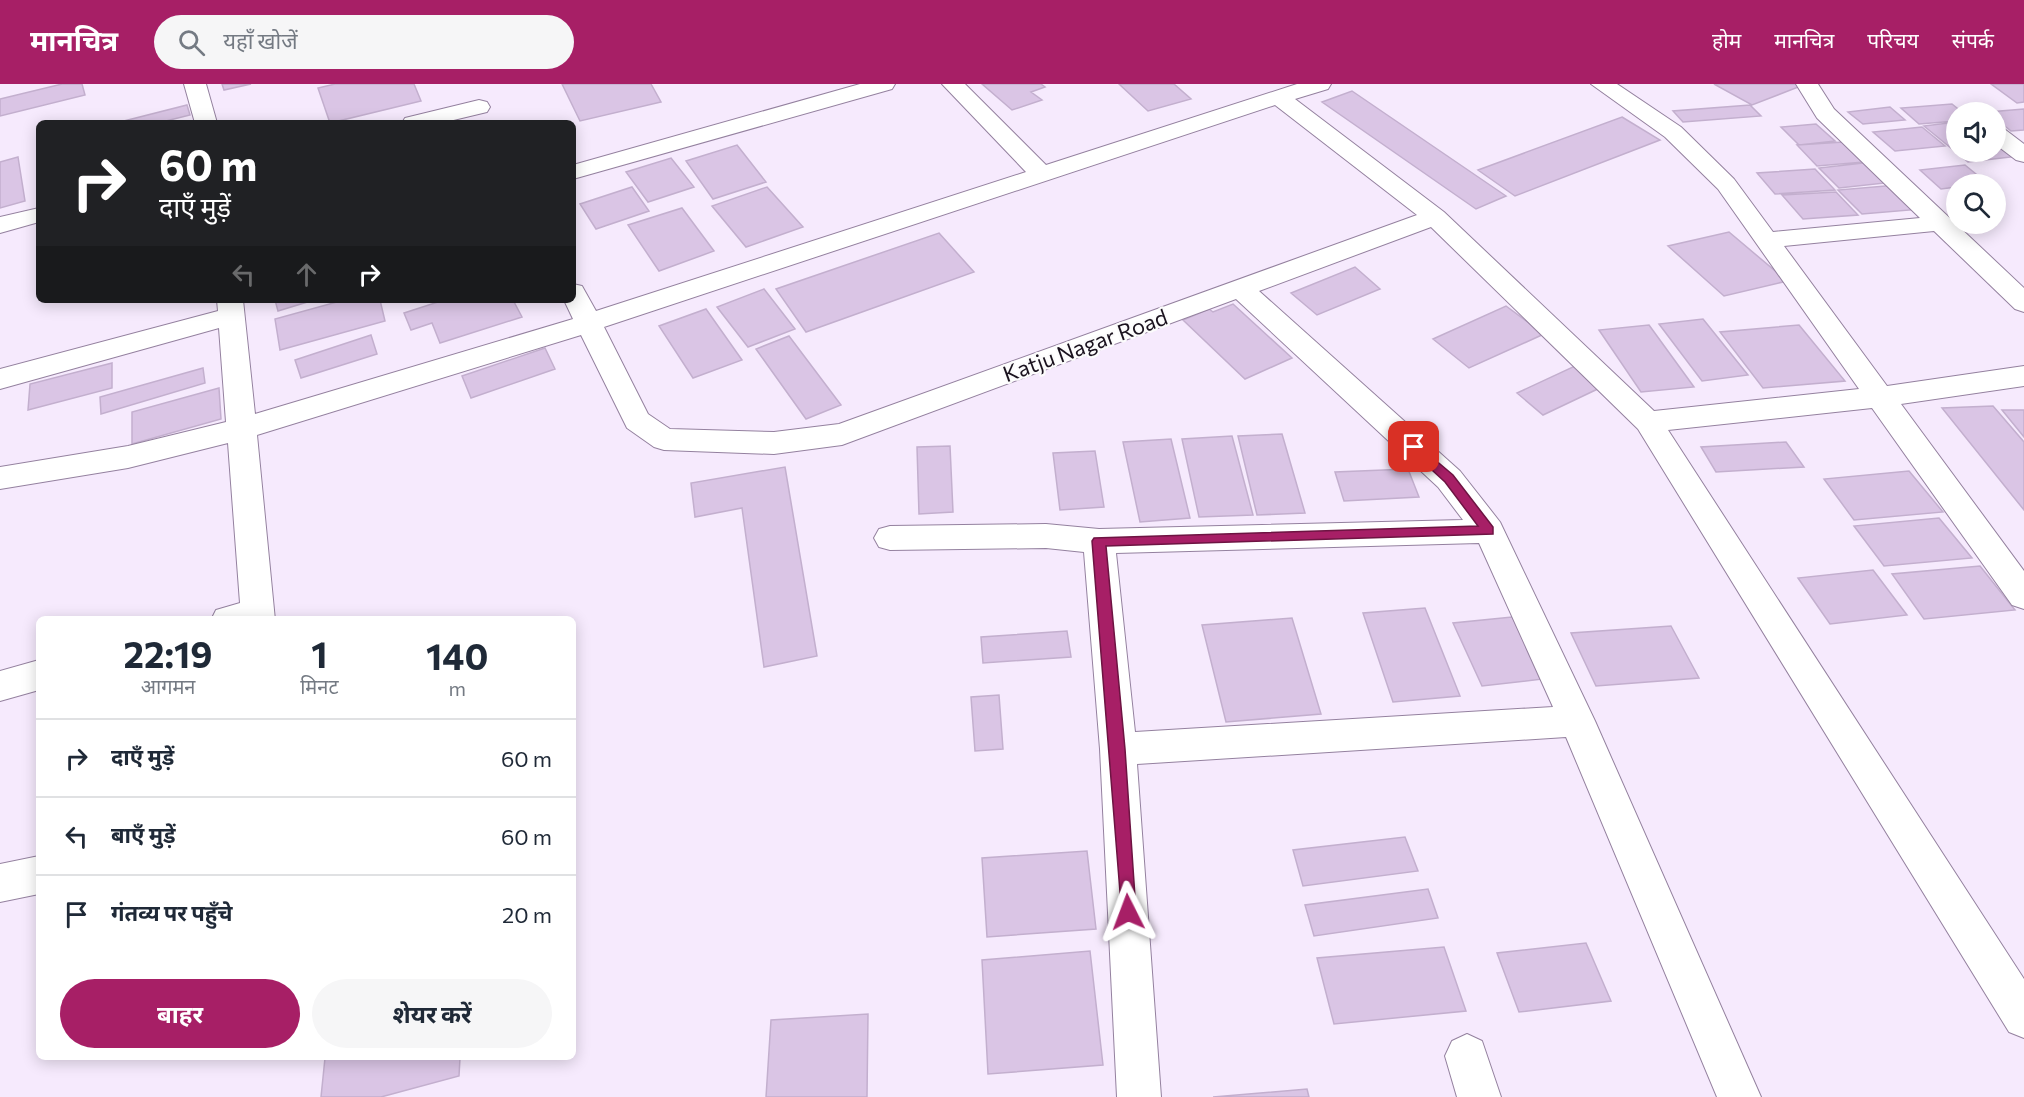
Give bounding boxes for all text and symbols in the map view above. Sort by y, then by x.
search box [154,15,574,69]
text: मानचित्र [30,23,118,57]
icon: search [175,26,208,59]
text: यहाँ खोजें [223,27,298,54]
text: होम [1712,27,1741,52]
text: मानचित्र [1774,27,1834,52]
text: परिचय [1867,27,1919,52]
text: संपर्क [1952,27,1994,52]
map controls [1946,102,2006,234]
button: sound [1946,102,2006,162]
text: 60 m [159,138,258,190]
icon: right [60,144,138,222]
button: search [1946,174,2006,234]
text: दाएँ मुड़ें [159,190,231,223]
icon: left [227,258,260,291]
icon: ahead [290,258,323,291]
icon: right [353,258,386,291]
street label: Katju Nagar Road [999,303,1171,387]
pin [1388,421,1439,472]
icon: arrive [1397,430,1430,463]
text: 22:19 [124,631,213,675]
text: 1 [311,631,327,675]
text: 140 [426,633,488,677]
text: आगमन [141,674,195,698]
text: मिनट [300,674,338,698]
text: m [448,676,466,700]
icon: right [60,742,93,775]
text: दाएँ मुड़ें [111,743,174,770]
text: 60 m [501,745,552,772]
icon: left [60,820,93,853]
text: बाएँ मुड़ें [111,821,176,848]
text: 60 m [501,823,552,850]
position arrow [1096,880,1160,944]
icon: arrive [60,898,93,931]
text: गंतव्य पर पहुँचे [111,899,233,926]
text: 20 m [502,901,552,928]
button: बाहर [60,979,300,1048]
button: शेयर करें [312,979,552,1048]

